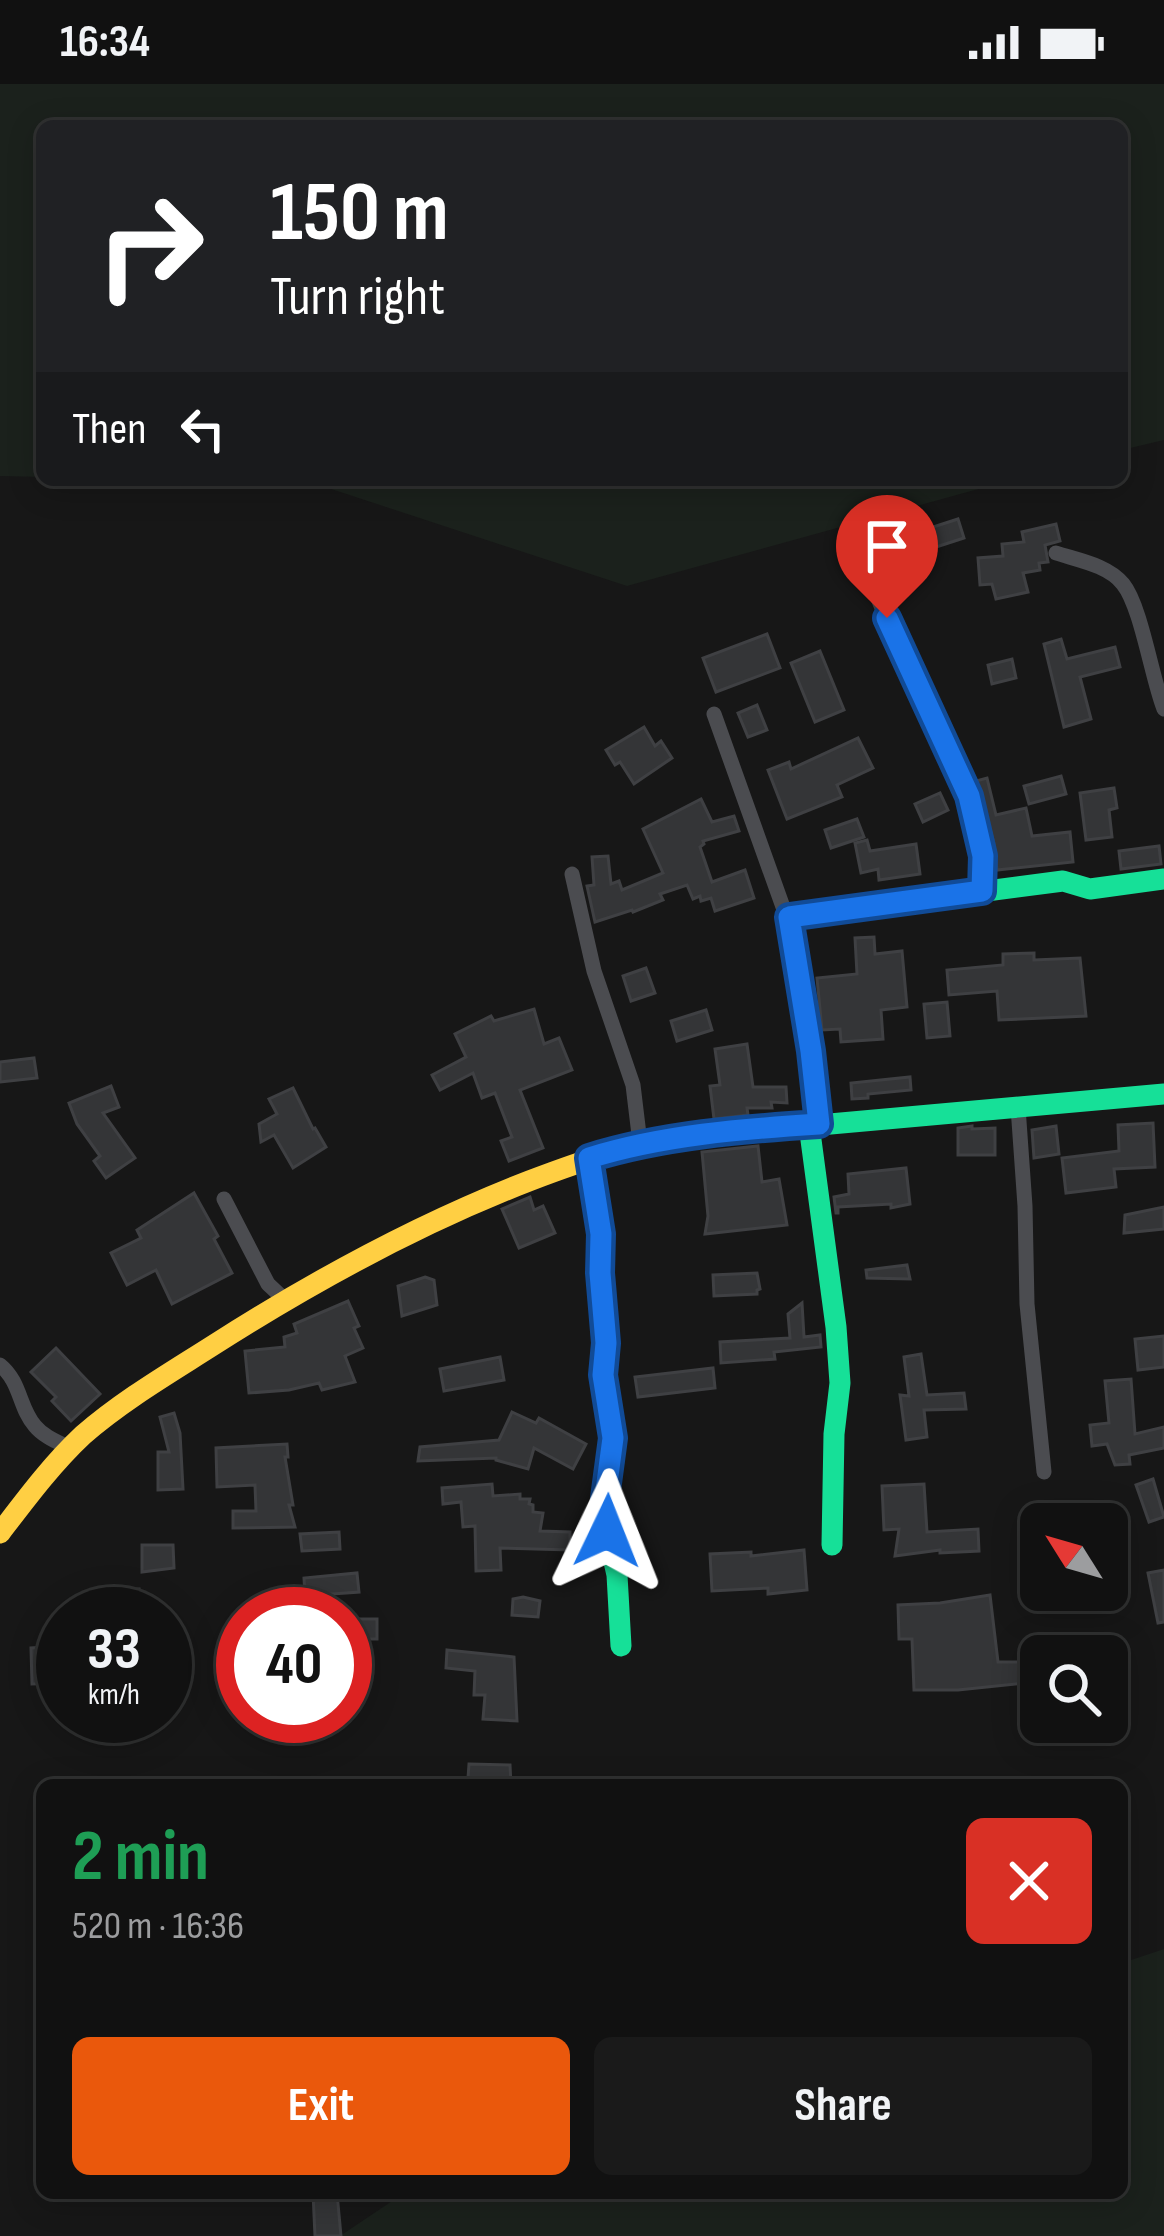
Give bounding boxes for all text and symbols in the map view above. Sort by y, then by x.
text: 16:34 [60,15,150,70]
text: 150 m [270,163,449,264]
icon: right [72,168,228,324]
text: Turn right [270,265,445,330]
icon: left [170,396,236,462]
text: Then [72,402,146,457]
pin [836,495,938,618]
icon: arrive [854,513,920,579]
position arrow [544,1468,670,1594]
north arrow [1020,1503,1128,1611]
map controls [1020,1503,1128,1743]
speed limit sign: 40 [216,1587,372,1743]
text: 33 [87,1614,141,1686]
button: search [1020,1635,1128,1743]
text: km/h [88,1677,140,1713]
text: 2 min [72,1814,209,1901]
button: close [966,1818,1092,1944]
text: 520 m · 16:36 [72,1903,244,1950]
button: Exit [72,2037,570,2175]
button: Share [594,2037,1092,2175]

